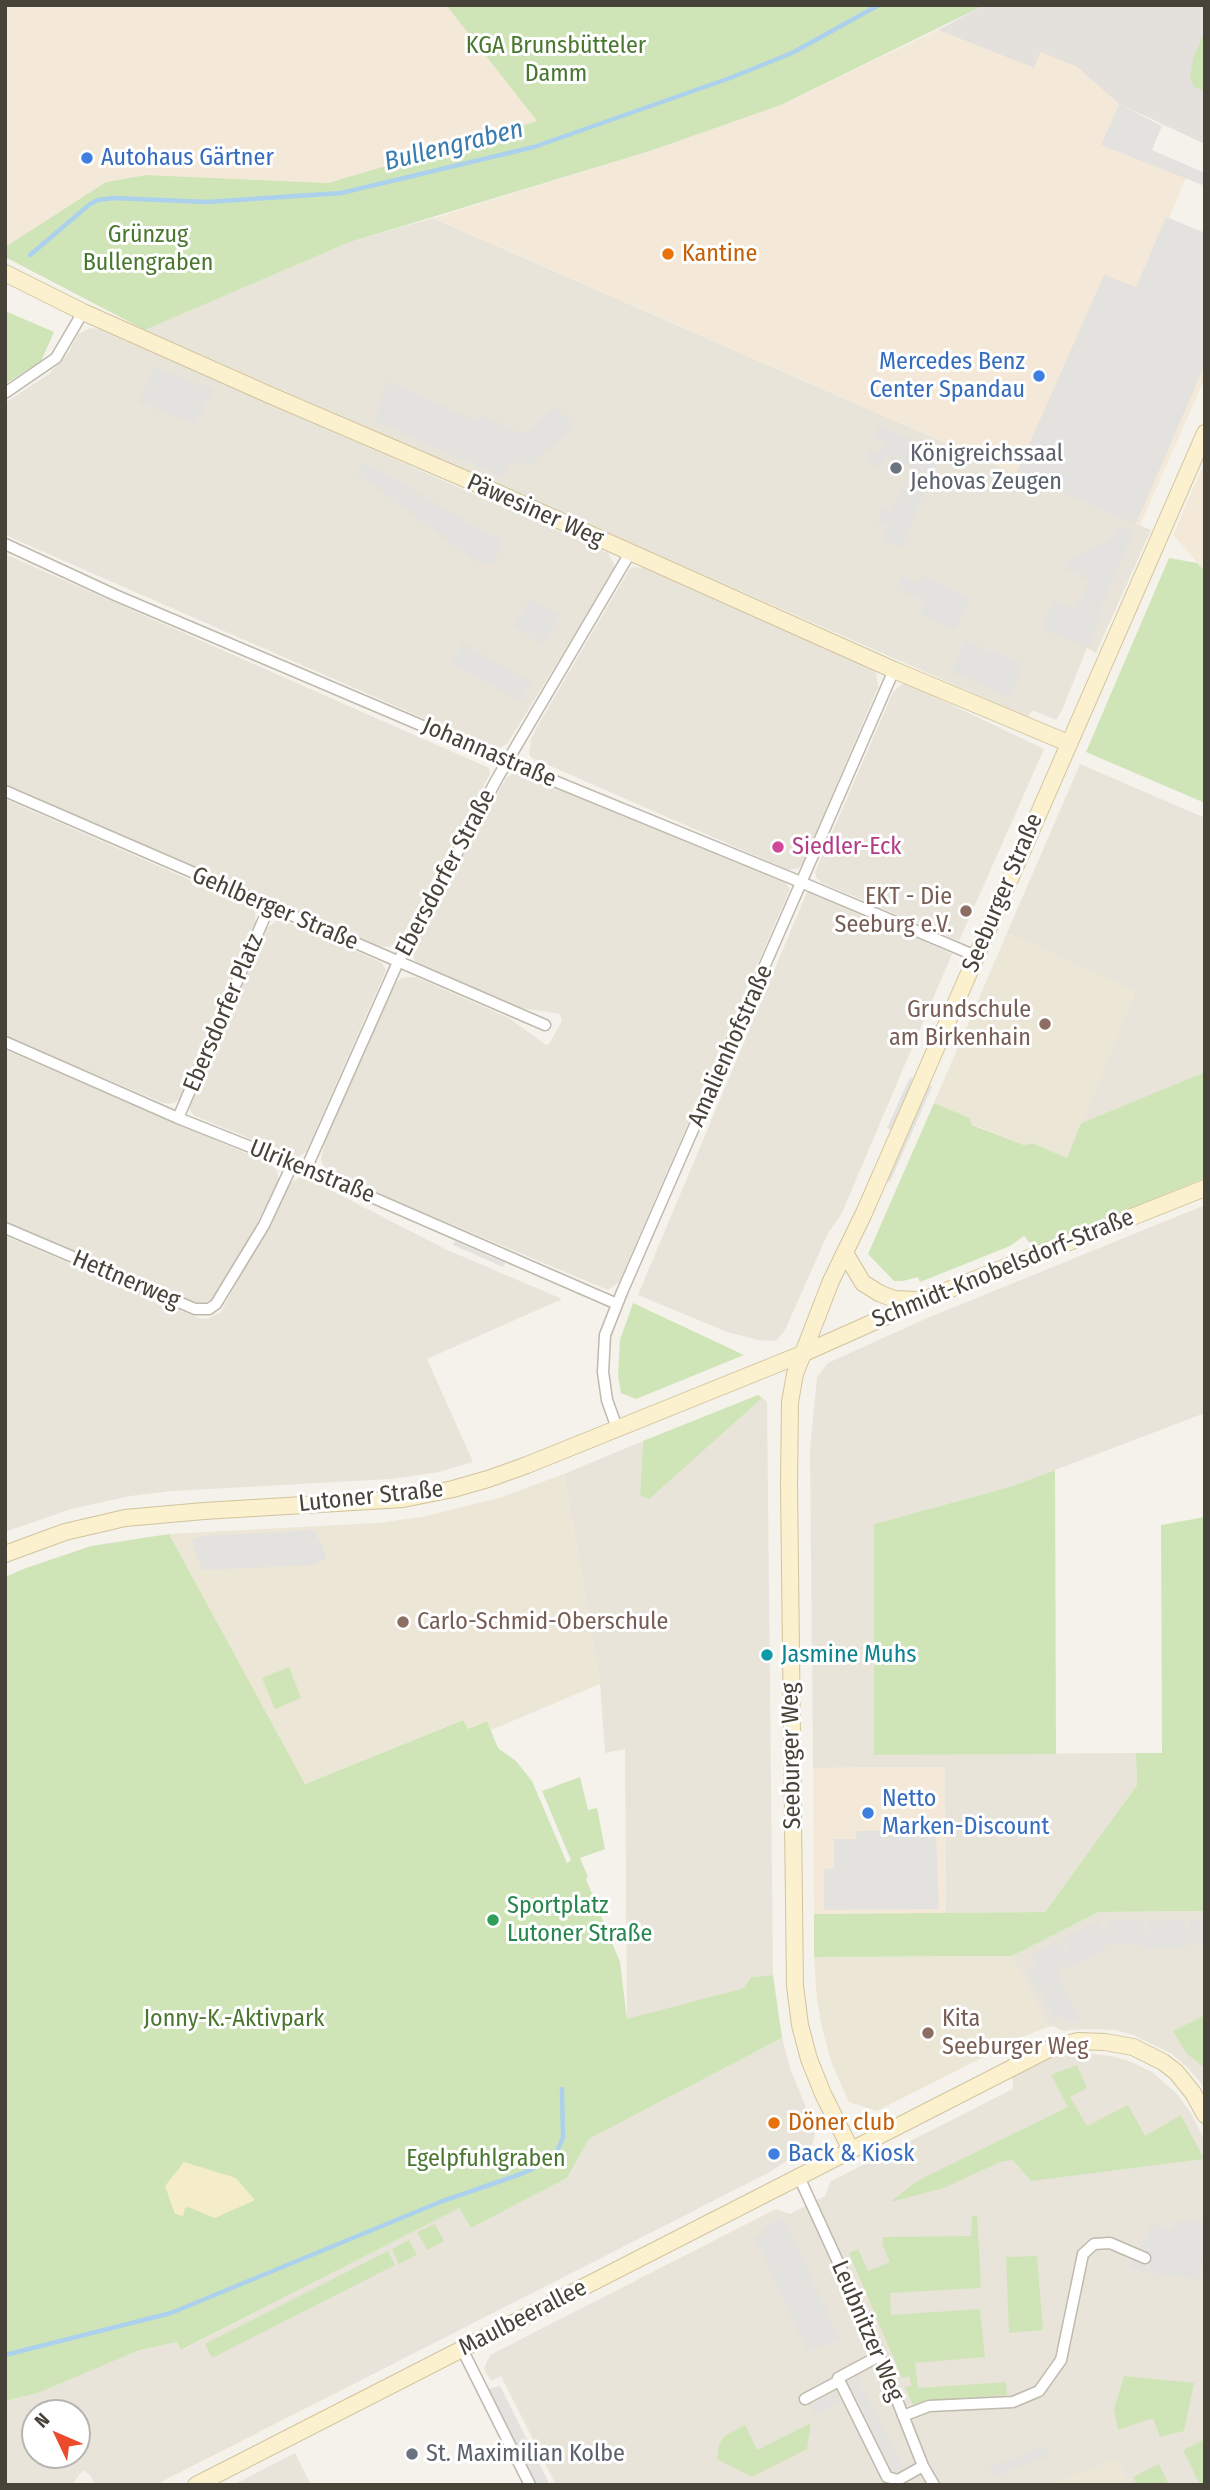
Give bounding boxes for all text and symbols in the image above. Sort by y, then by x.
park label: KGA Brunsbütteler Damm [466,32,646,88]
water label: Bullengraben [381,114,527,178]
place label: Autohaus Gärtner [101,144,274,172]
marker: Autohaus Gärtner [79,150,95,166]
park label: Grünzug Bullengraben [83,221,213,277]
place label: Kantine [682,240,757,268]
marker: Kantine [660,246,676,262]
place label: Mercedes Benz Center Spandau [869,348,1025,404]
marker: Mercedes Benz Center Spandau [1031,368,1047,384]
place label: Königreichssaal Jehovas Zeugen [910,440,1063,496]
marker: Königreichssaal Jehovas Zeugen [888,460,904,476]
street label: Päwesiner Weg [462,468,608,554]
street label: Johannastraße [418,712,560,794]
street label: Ebersdorfer Straße [390,785,502,961]
street label: Seeburger Straße [957,809,1049,977]
place label: Siedler-Eck [792,833,901,861]
marker: Siedler-Eck [770,839,786,855]
street label: Gehlberger Straße [188,861,362,957]
place label: EKT - Die Seeburg e.V. [834,883,952,939]
marker: EKT - Die Seeburg e.V. [958,903,974,919]
street label: Ebersdorfer Platz [178,930,270,1096]
street label: Amalienhofstraße [682,961,780,1131]
place label: Grundschule am Birkenhain [889,996,1031,1052]
marker: Grundschule am Birkenhain [1037,1016,1053,1032]
street label: Ulrikenstraße [245,1134,379,1210]
street label: Schmidt-Knobelsdorf-Straße [868,1203,1138,1335]
street label: Hettnerweg [68,1245,184,1315]
street label: Lutoner Straße [297,1475,445,1519]
place label: Carlo-Schmid-Oberschule [417,1608,668,1636]
marker: Carlo-Schmid-Oberschule [395,1614,411,1630]
place label: Jasmine Muhs [781,1641,917,1669]
marker: Jasmine Muhs [759,1647,775,1663]
street label: Seeburger Weg [776,1682,808,1830]
place label: Netto Marken-Discount [882,1785,1049,1841]
marker: Netto Marken-Discount [860,1805,876,1821]
place label: Sportplatz Lutoner Straße [507,1892,652,1948]
marker: Sportplatz Lutoner Straße [485,1912,501,1928]
park label: Jonny-K.-Aktivpark [143,2005,325,2033]
place label: Kita Seeburger Weg [942,2005,1089,2061]
marker: Kita Seeburger Weg [920,2025,936,2041]
place label: Döner club [788,2109,895,2137]
marker: Döner club [766,2115,782,2131]
place label: Back & Kiosk [788,2140,914,2168]
park label: Egelpfuhlgraben [406,2145,566,2173]
marker: Back & Kiosk [766,2146,782,2162]
street label: Leubnitzer Weg [824,2256,910,2406]
street label: Maulbeerallee [454,2273,592,2363]
north arrow [21,2399,91,2469]
text: N [30,2408,54,2433]
place label: St. Maximilian Kolbe [426,2440,625,2468]
marker: St. Maximilian Kolbe [404,2446,420,2462]

